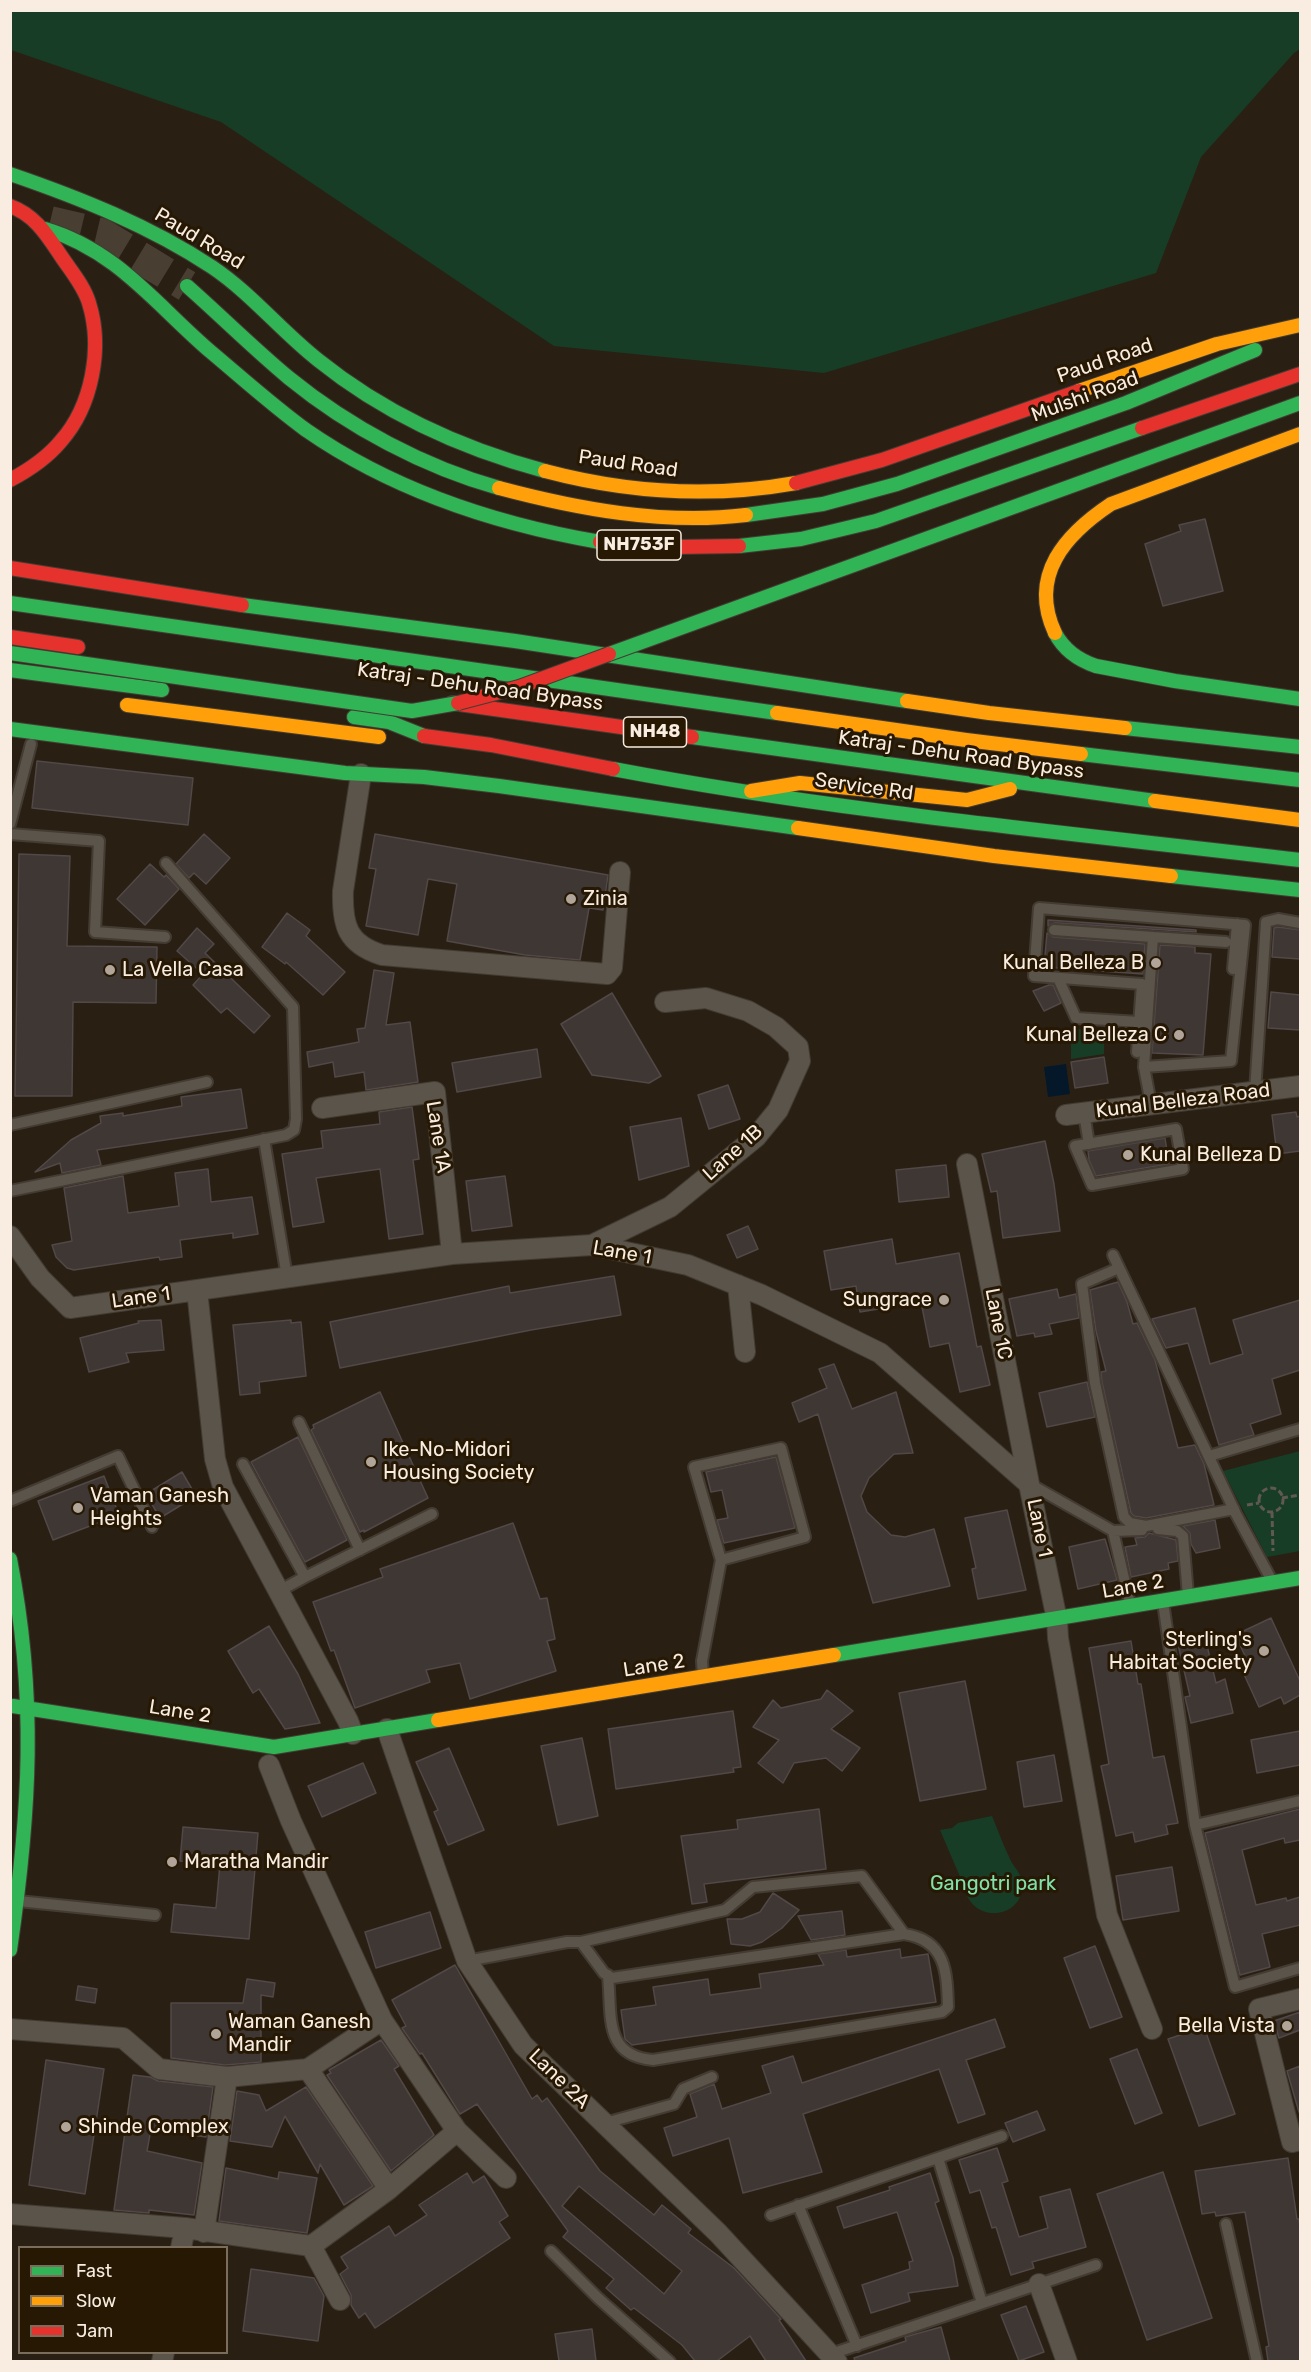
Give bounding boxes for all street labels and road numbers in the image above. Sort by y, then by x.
street label: Paud Road [150,203,248,275]
street label: Paud Road [1054,333,1156,389]
street label: Mulshi Road [1028,367,1142,427]
street label: Paud Road [577,445,679,483]
road number: NH753F [597,530,681,560]
street label: Katraj - Dehu Road Bypass [356,658,604,716]
road number: NH48 [624,717,686,747]
street label: Katraj - Dehu Road Bypass [837,726,1085,784]
street label: Service Rd [813,768,915,806]
street label: Kunal Belleza Road [1094,1078,1272,1124]
street label: Lane 1A [420,1099,456,1175]
street label: Lane 1B [698,1120,768,1186]
street label: Lane 1 [591,1236,653,1270]
street label: Lane 1 [110,1282,172,1314]
street label: Lane 1C [979,1286,1017,1362]
street label: Lane 1 [1021,1497,1057,1559]
street label: Lane 2 [1100,1570,1166,1604]
street label: Lane 2 [621,1649,687,1683]
street label: Lane 2 [147,1695,213,1729]
street label: Lane 2A [523,2044,595,2114]

